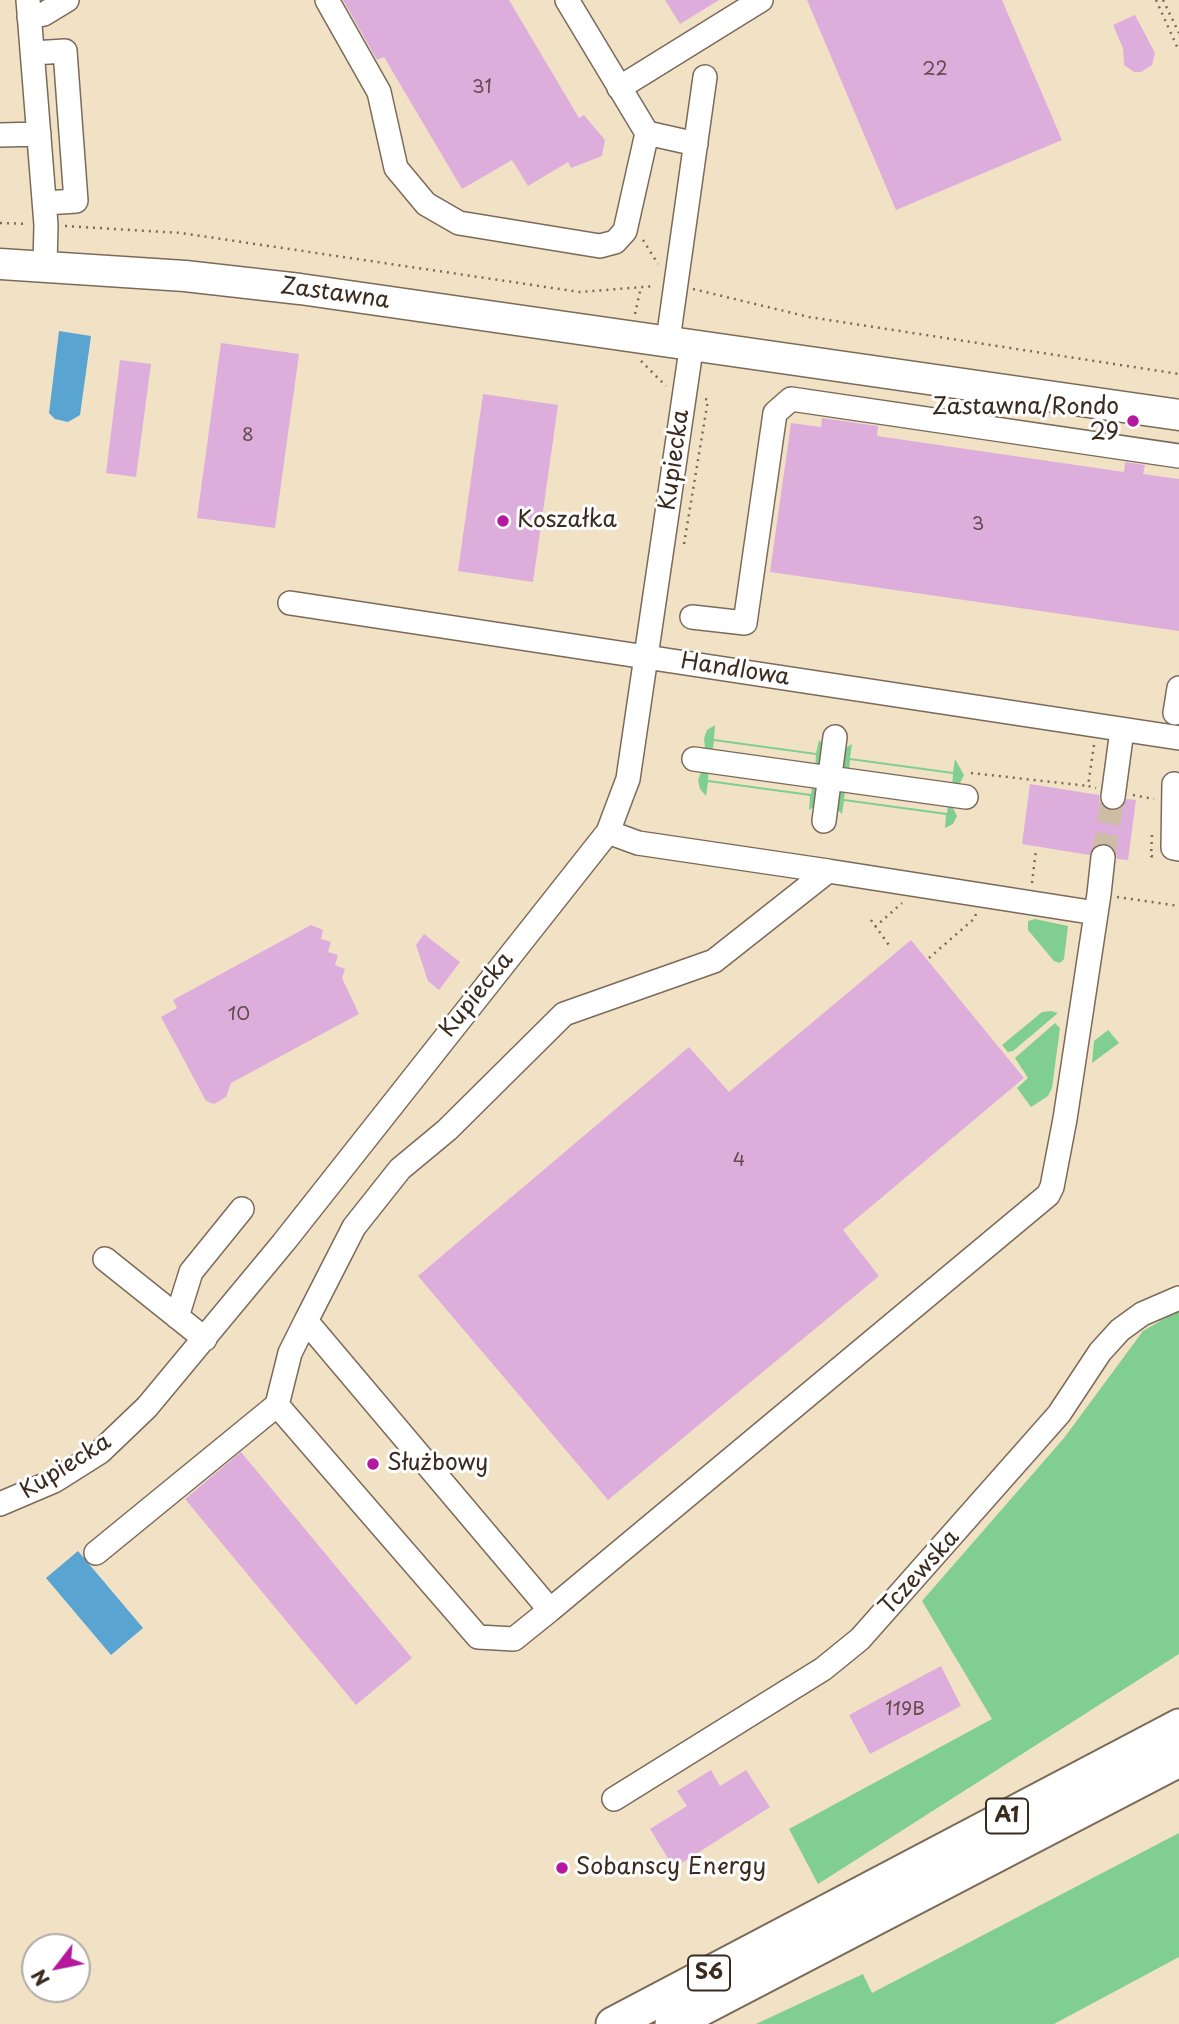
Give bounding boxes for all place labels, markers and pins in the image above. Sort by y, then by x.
place label: Zastawna/Rondo 29 [932,394,1119,448]
marker: Zastawna/Rondo 29 [1125,413,1141,429]
place label: Koszałka [517,507,617,535]
marker: Koszałka [495,513,511,529]
place label: Służbowy [387,1450,488,1478]
marker: Służbowy [365,1456,381,1472]
place label: Sobanscy Energy [576,1854,766,1882]
marker: Sobanscy Energy [554,1860,570,1876]

